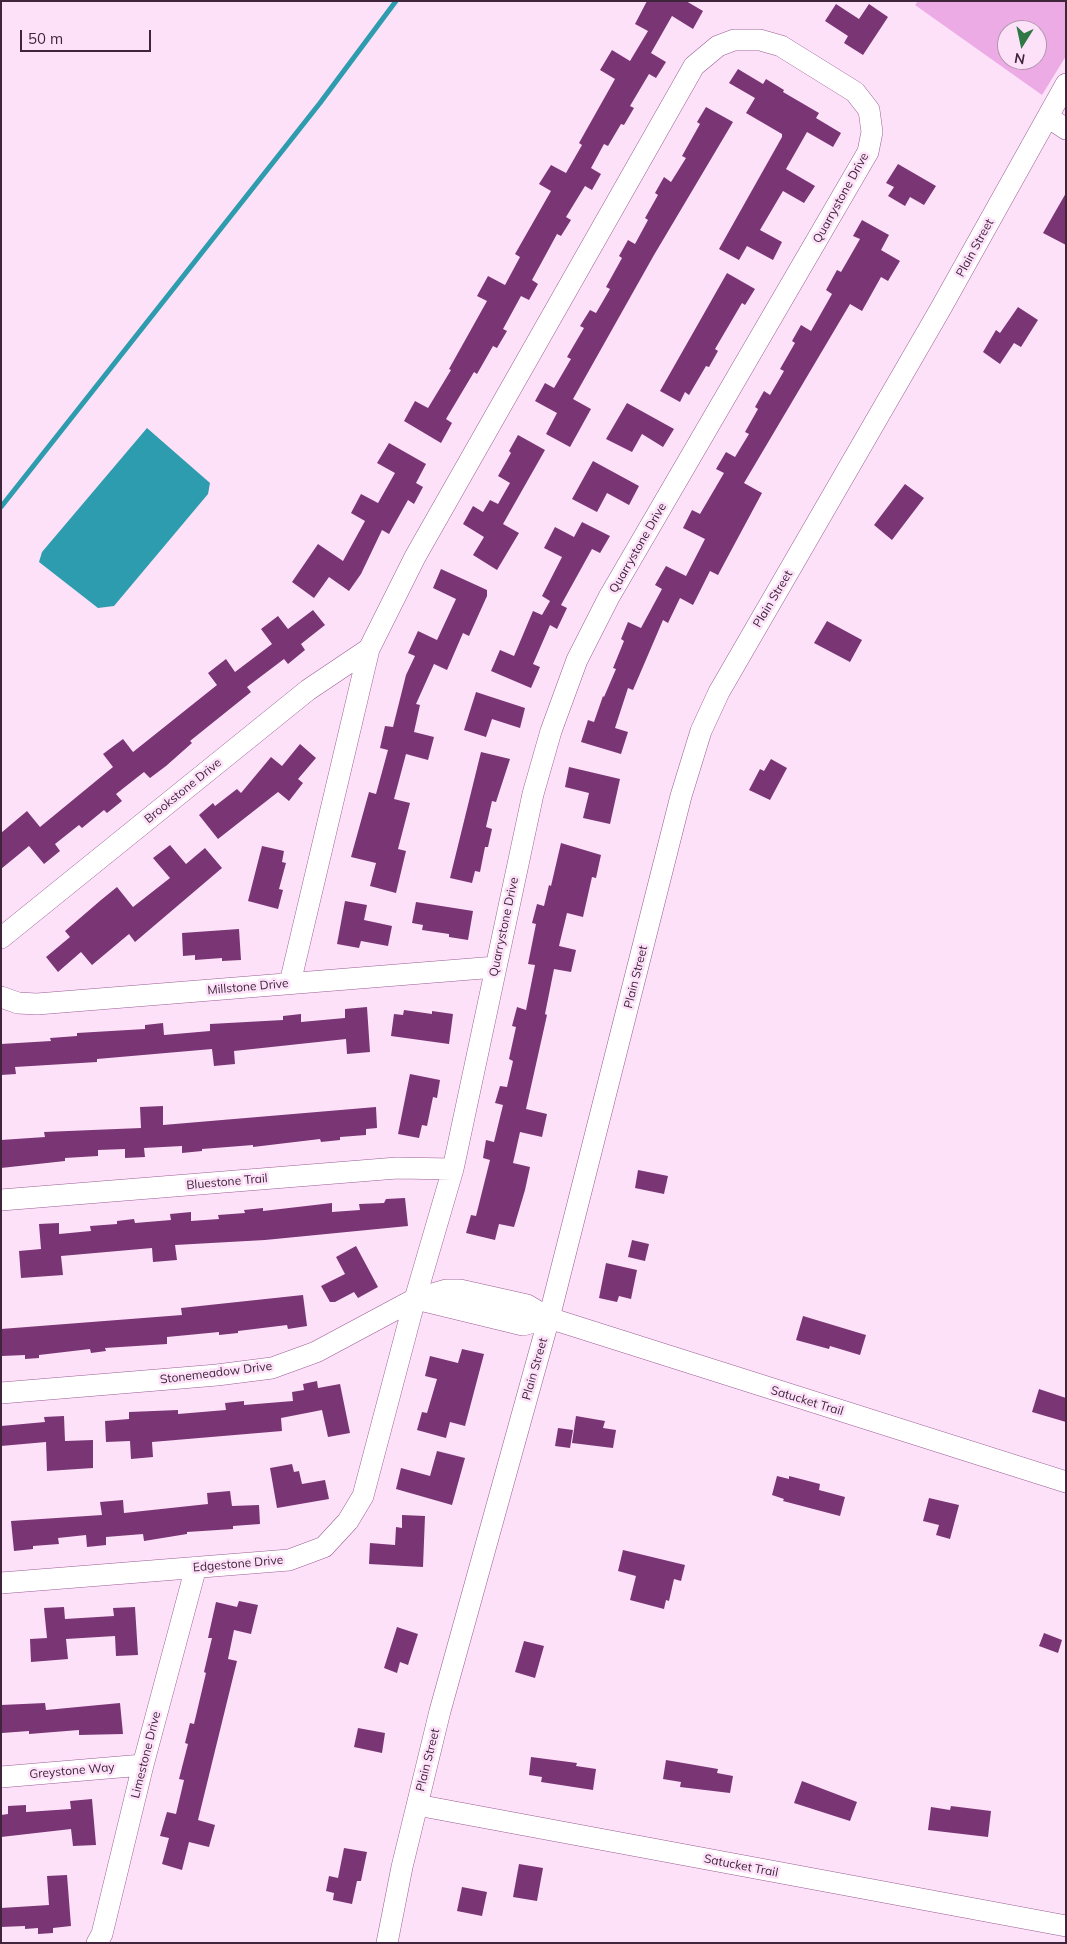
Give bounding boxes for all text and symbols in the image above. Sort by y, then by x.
scale bar [22,20,154,52]
north arrow [997,20,1047,70]
text: 50 m [28,29,63,48]
text: N [1013,49,1026,69]
street label: Quarrystone Drive [810,150,872,246]
street label: Plain Street [953,216,997,280]
street label: Quarrystone Drive [606,501,670,595]
street label: Plain Street [750,568,796,630]
street label: Brookstone Drive [142,756,224,826]
street label: Quarrystone Drive [486,876,522,978]
street label: Plain Street [621,944,651,1010]
street label: Millstone Drive [207,976,289,998]
street label: Bluestone Trail [186,1171,268,1193]
street label: Plain Street [519,1336,551,1402]
street label: Stonemeadow Drive [159,1359,273,1387]
street label: Satucket Trail [769,1383,845,1419]
street label: Edgestone Drive [192,1553,284,1575]
street label: Limestone Drive [128,1710,164,1800]
street label: Plain Street [413,1727,443,1793]
street label: Greystone Way [29,1760,115,1782]
street label: Satucket Trail [703,1852,779,1880]

